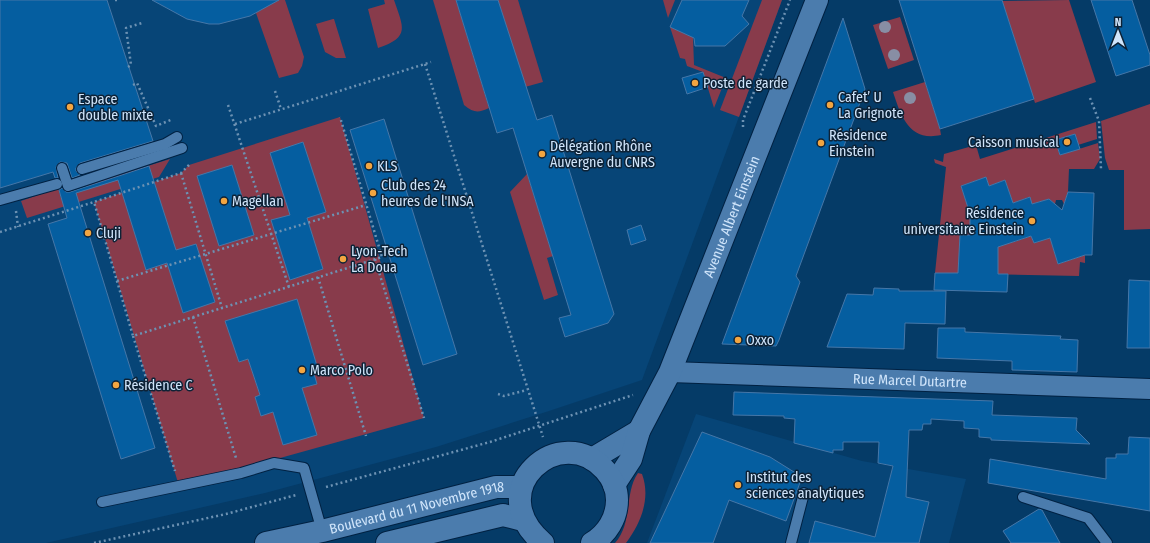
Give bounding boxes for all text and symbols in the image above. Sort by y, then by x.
north arrow [1098,12,1138,52]
text: N [1115,16,1121,29]
place label: Poste de garde [703,75,788,92]
marker: Poste de garde [690,78,700,88]
place label: Cafet’ U La Grignote [838,89,903,122]
place label: Espace double mixte [78,91,153,124]
marker: Cafet’ U La Grignote [825,100,835,110]
marker: Espace double mixte [65,102,75,112]
place label: Résidence Einstein [829,127,887,160]
place label: Caisson musical [968,134,1059,151]
marker: Caisson musical [1062,137,1072,147]
place label: Délégation Rhône Auvergne du CNRS [550,138,655,171]
marker: Résidence Einstein [816,138,826,148]
marker: Délégation Rhône Auvergne du CNRS [537,149,547,159]
street label: Avenue Albert Einstein [700,153,763,280]
place label: KLS [377,158,397,175]
marker: KLS [364,161,374,171]
place label: Club des 24 heures de l'INSA [381,177,474,210]
marker: Club des 24 heures de l'INSA [368,188,378,198]
place label: Magellan [232,193,284,210]
marker: Magellan [219,196,229,206]
place label: Résidence universitaire Einstein [903,205,1024,238]
marker: Résidence universitaire Einstein [1027,216,1037,226]
place label: Cluji [96,225,121,242]
marker: Cluji [83,228,93,238]
place label: Lyon-Tech La Doua [351,243,408,276]
marker: Lyon-Tech La Doua [338,254,348,264]
place label: Oxxo [746,332,774,349]
marker: Oxxo [733,335,743,345]
place label: Marco Polo [310,362,373,379]
marker: Marco Polo [297,365,307,375]
street label: Rue Marcel Dutartre [853,370,967,391]
place label: Résidence C [124,377,193,394]
marker: Résidence C [111,380,121,390]
place label: Institut des sciences analytiques [746,469,864,502]
street label: Boulevard du 11 Novembre 1918 [328,478,504,537]
marker: Institut des sciences analytiques [733,480,743,490]

